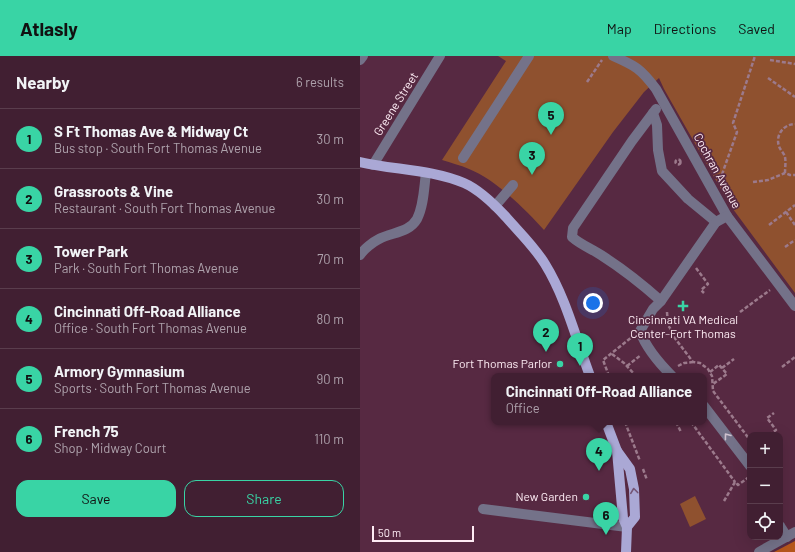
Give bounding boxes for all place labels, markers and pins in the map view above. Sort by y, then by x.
pin: 5 [538,102,564,135]
pin: 3 [519,142,545,175]
marker: Cincinnati VA Medical Center-Fort Thomas [677,300,689,312]
place label: Cincinnati VA Medical Center-Fort Thomas [628,312,738,340]
pin: 2 [533,319,559,352]
pin: 1 [567,333,593,366]
place label: Fort Thomas Parlor [453,356,553,370]
marker: Fort Thomas Parlor [555,359,565,369]
pin: 4 [586,438,612,471]
place label: New Garden [515,489,578,503]
marker: New Garden [581,492,591,502]
pin: 6 [593,502,619,535]

